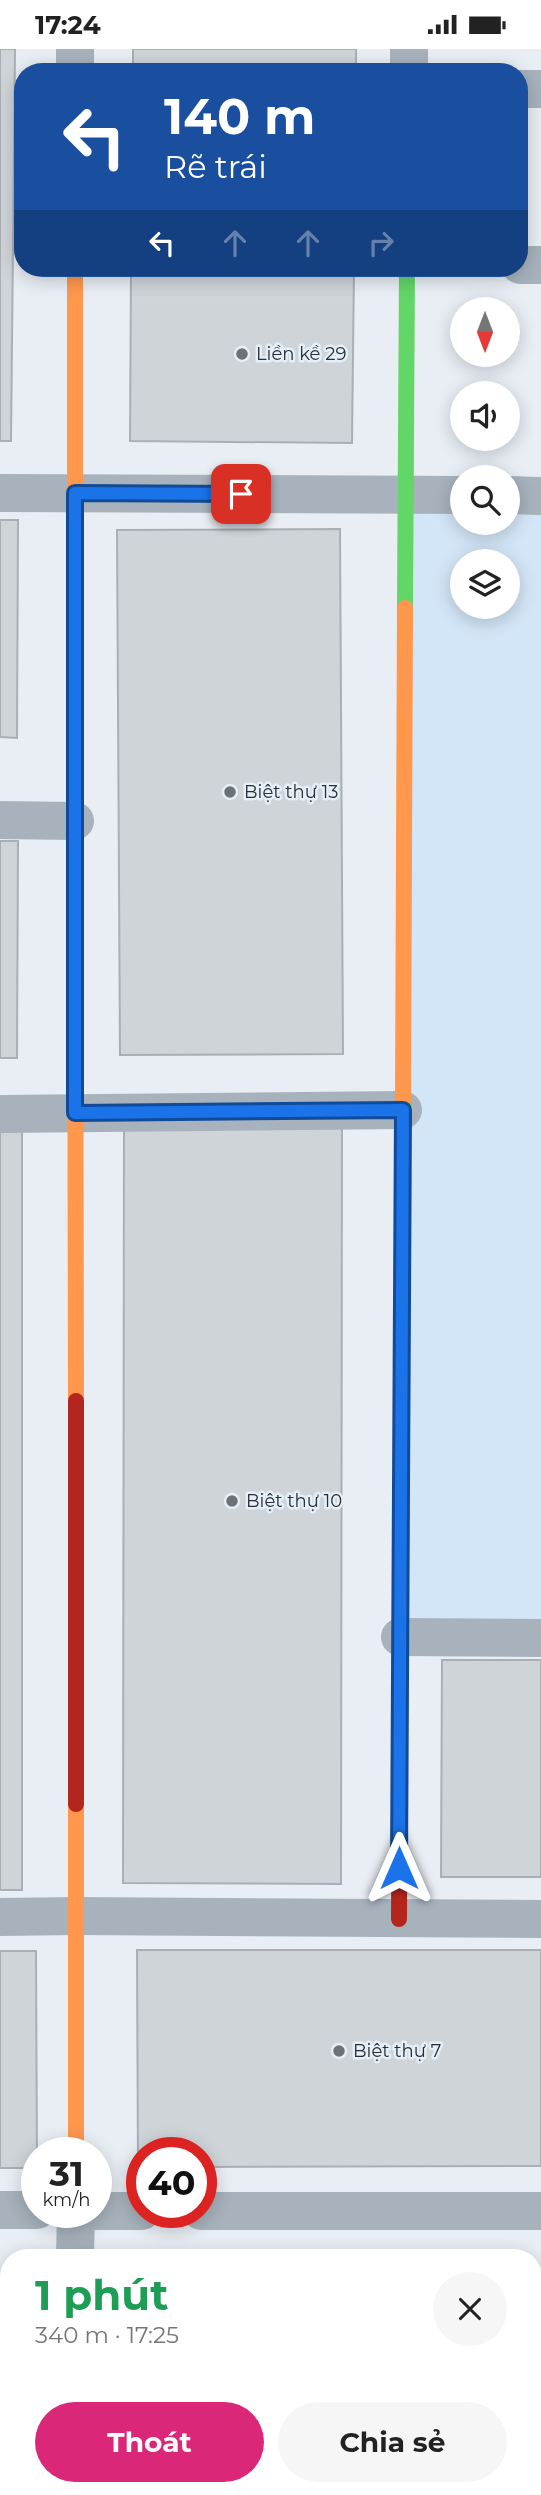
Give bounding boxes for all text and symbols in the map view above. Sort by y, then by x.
text: 17:24 [35,9,101,41]
text: 140 m [164,87,316,146]
icon: left [49,91,140,182]
text: Rẽ trái [164,147,267,186]
icon: left [143,224,181,262]
icon: ahead [216,224,254,262]
icon: ahead [289,224,327,262]
icon: right [362,224,400,262]
north arrow [450,297,520,367]
map controls [450,297,520,619]
place label: Liền kề 29 [256,343,346,365]
marker: Liền kề 29 [234,346,250,362]
button: sound [450,381,520,451]
pin [211,464,271,524]
button: search [450,465,520,535]
icon: arrive [222,475,260,513]
button: layers [450,549,520,619]
place label: Biệt thự 13 [244,781,338,803]
marker: Biệt thự 13 [222,784,238,800]
place label: Biệt thự 10 [246,1490,342,1512]
marker: Biệt thự 10 [224,1493,240,1509]
position arrow [362,1831,436,1905]
place label: Biệt thự 7 [353,2040,441,2062]
marker: Biệt thự 7 [331,2043,347,2059]
speed limit sign: 40 [126,2137,217,2228]
text: 31 [49,2152,84,2195]
text: km/h [42,2189,91,2211]
text: 1 phút [35,2269,168,2321]
button: close [433,2272,507,2346]
text: 340 m · 17:25 [35,2321,179,2349]
button: Thoát [35,2402,264,2482]
button: Chia sẻ [278,2402,507,2482]

